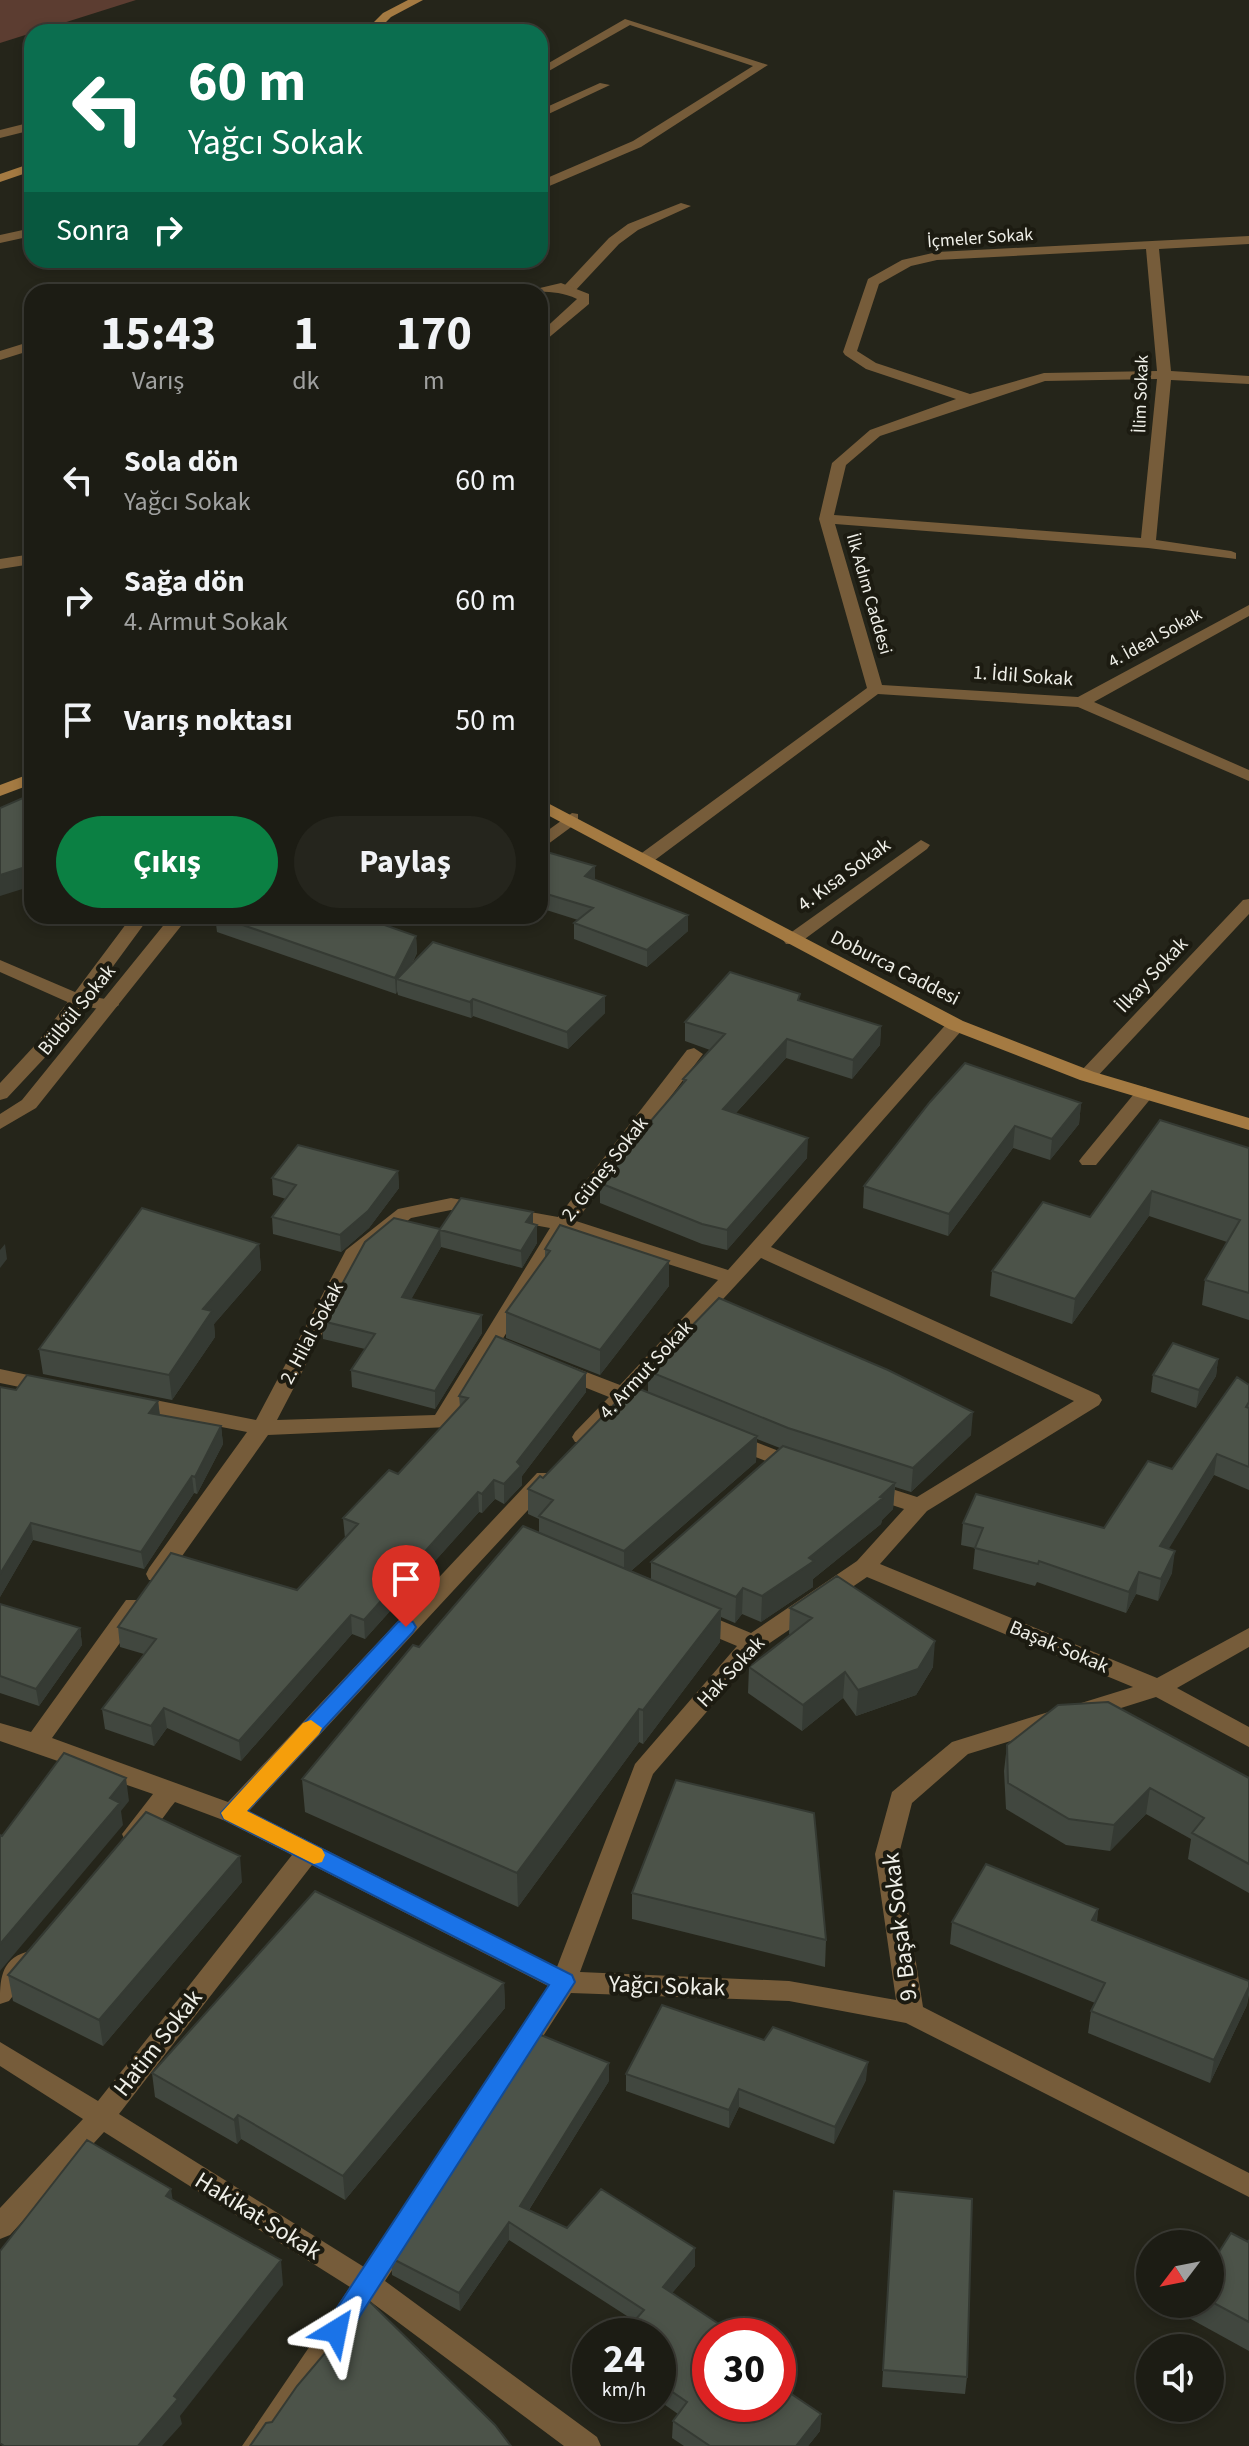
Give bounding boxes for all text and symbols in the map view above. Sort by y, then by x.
text: 60 m [188,43,306,122]
icon: left [56,56,160,160]
text: Yağcı Sokak [188,117,363,168]
icon: right [146,208,190,252]
text: Sonra [56,209,130,252]
street label: İçmeler Sokak [926,222,1034,254]
text: 15:43 [100,300,216,368]
text: 1 [293,300,319,368]
text: 170 [396,300,472,368]
street label: İlim Sokak [1127,354,1155,434]
text: Varış [132,362,184,399]
text: dk [292,362,320,399]
text: m [423,362,445,399]
text: Sola dön [124,440,239,483]
icon: left [56,458,100,502]
text: 60 m [455,459,516,502]
text: Yağcı Sokak [124,483,251,520]
street label: İlk Adım Caddesi [840,531,898,657]
text: Sağa dön [124,560,245,603]
icon: right [56,578,100,622]
text: 60 m [455,579,516,622]
street label: 4. İdeal Sokak [1104,602,1207,674]
text: 4. Armut Sokak [124,603,288,640]
street label: 1. İdil Sokak [972,659,1074,693]
icon: arrive [56,698,100,742]
text: Varış noktası [124,699,292,742]
text: 50 m [455,699,516,742]
button: Çıkış [56,816,278,908]
button: Paylaş [294,816,516,908]
street label: 4. Kısa Sokak [792,832,896,918]
street label: Doburca Caddesi [825,923,965,1013]
street label: İlkay Sokak [1109,931,1195,1019]
street label: Bülbül Sokak [32,958,123,1062]
street label: 2. Güneş Sokak [555,1110,655,1227]
street label: 2. Hilal Sokak [273,1277,351,1389]
street label: 4. Armut Sokak [593,1314,699,1426]
pin [372,1545,440,1627]
icon: arrive [384,1557,428,1601]
street label: Başak Sokak [1005,1614,1113,1681]
street label: Hak Sokak [691,1630,771,1714]
street label: 9. Başak Sokak [874,1851,926,2003]
street label: Yağcı Sokak [607,1966,726,2006]
street label: Hatim Sokak [105,1982,211,2104]
street label: Hakikat Sokak [188,2163,328,2269]
north arrow [1136,2230,1224,2318]
map controls [1136,2230,1224,2422]
position arrow [294,2289,378,2373]
speed limit sign: 30 [692,2318,796,2422]
text: 24 [603,2331,645,2388]
button: sound [1136,2334,1224,2422]
text: km/h [602,2376,646,2404]

